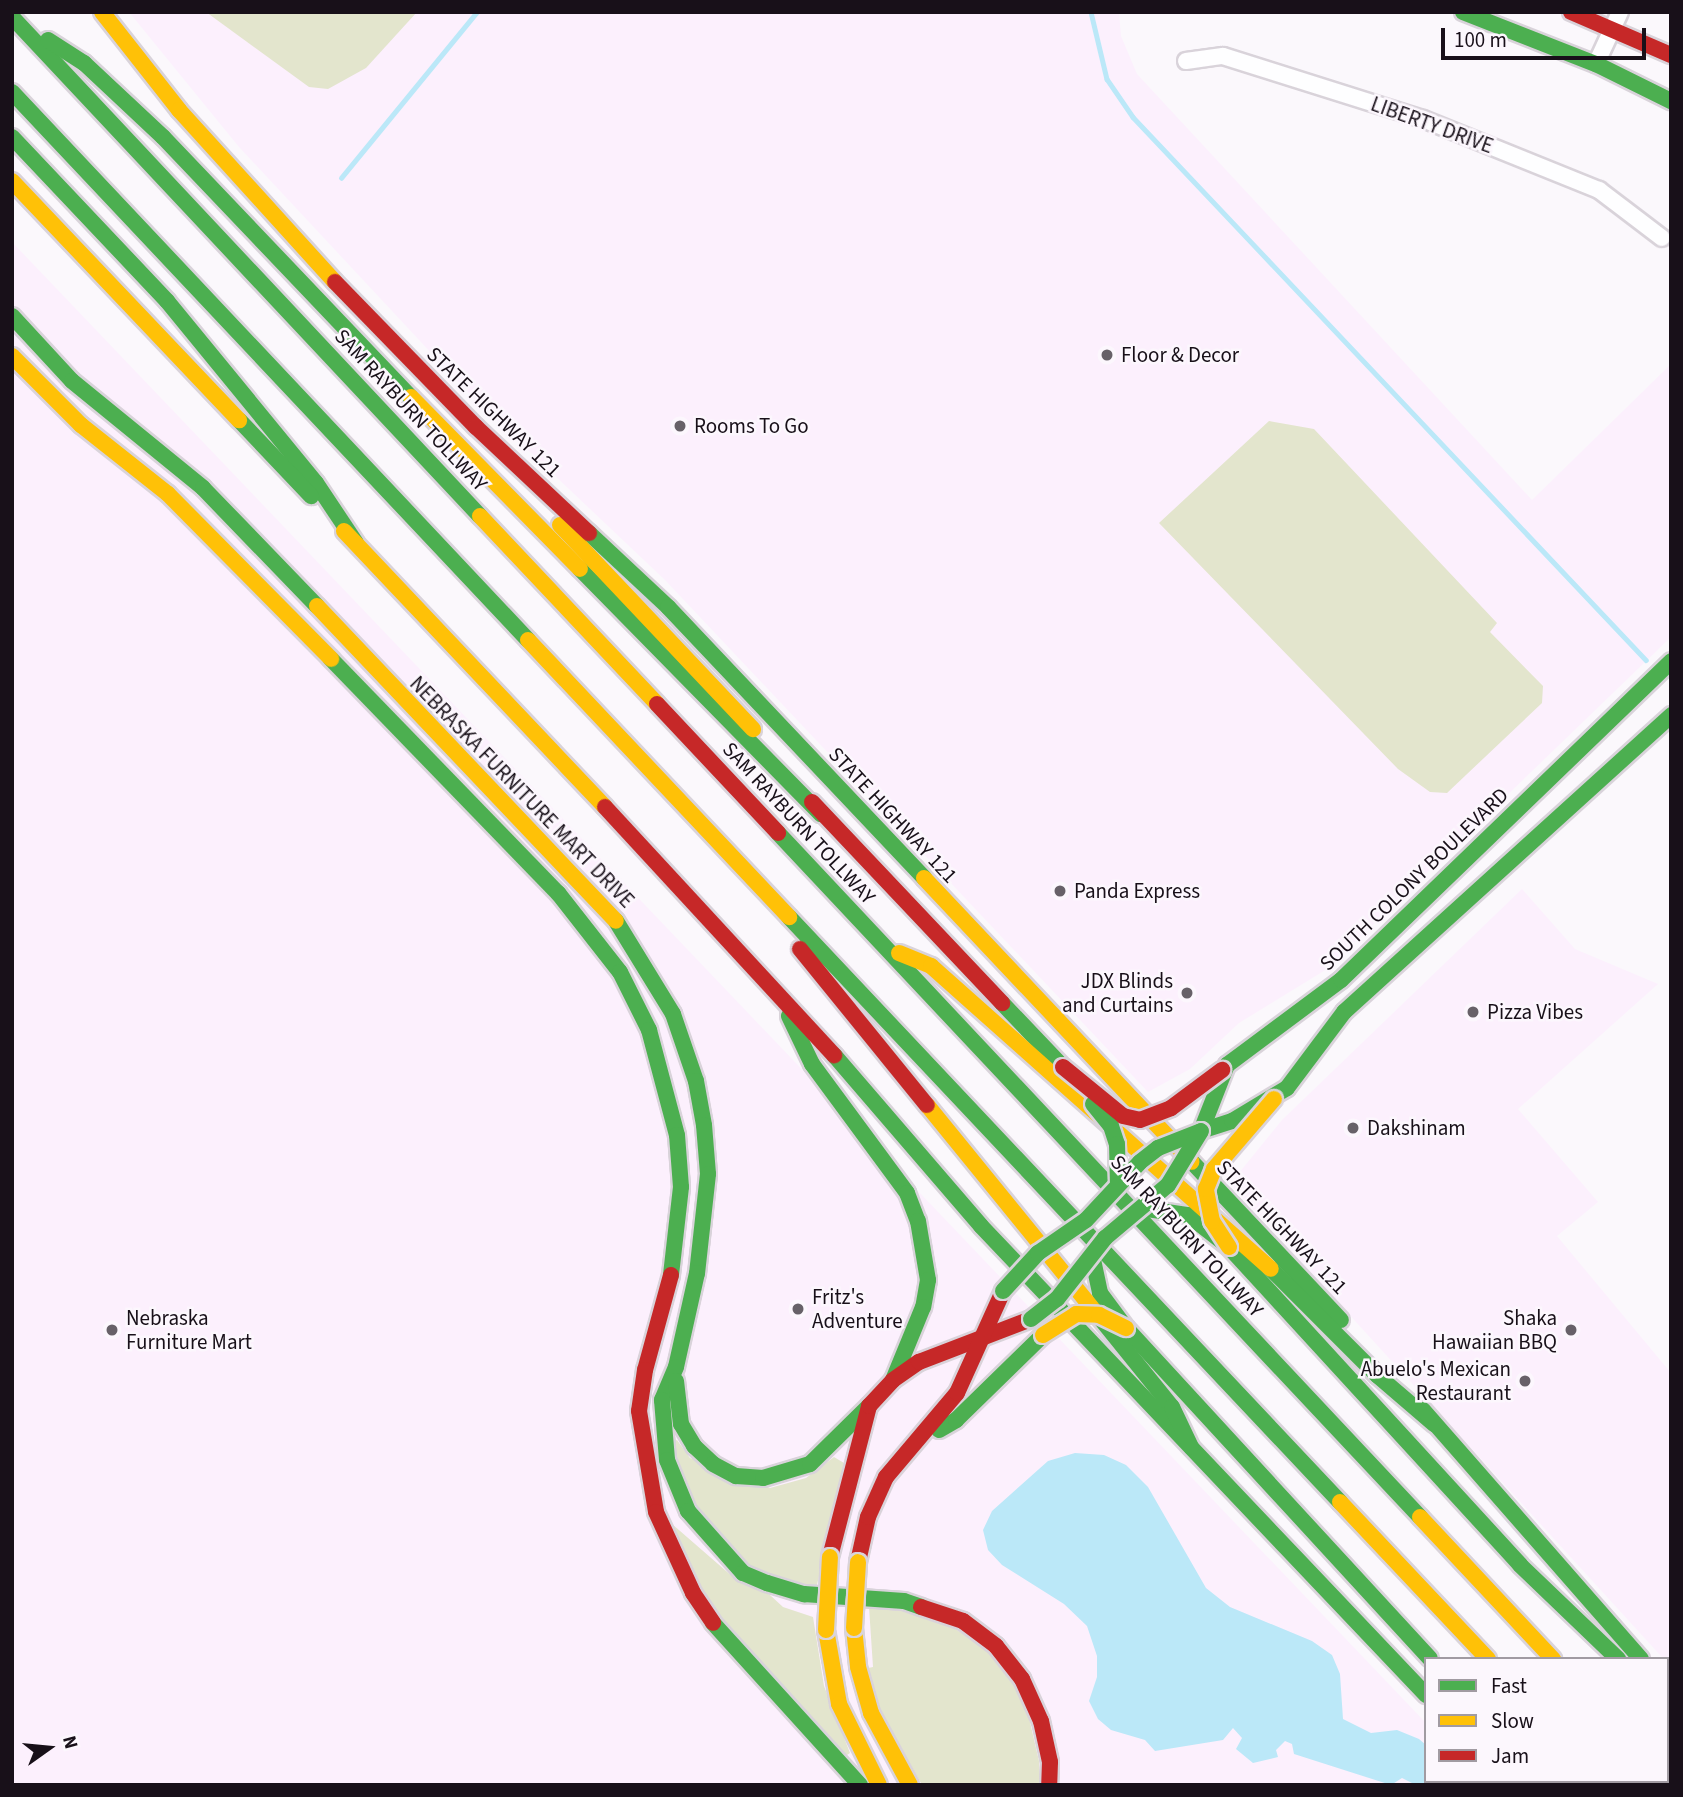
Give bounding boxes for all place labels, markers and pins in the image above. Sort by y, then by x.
place label: Floor & Decor [1121,342,1239,368]
marker: Floor & Decor [1099,347,1115,363]
place label: Rooms To Go [694,413,809,439]
marker: Rooms To Go [672,418,688,434]
place label: Panda Express [1074,878,1200,904]
marker: Panda Express [1052,883,1068,899]
place label: JDX Blinds and Curtains [1062,968,1173,1018]
marker: JDX Blinds and Curtains [1179,985,1195,1001]
place label: Pizza Vibes [1487,999,1583,1025]
marker: Pizza Vibes [1465,1004,1481,1020]
place label: Dakshinam [1367,1115,1466,1141]
marker: Dakshinam [1345,1120,1361,1136]
place label: Fritz's Adventure [812,1284,903,1334]
marker: Fritz's Adventure [790,1301,806,1317]
place label: Nebraska Furniture Mart [126,1305,252,1355]
place label: Shaka Hawaiian BBQ [1432,1305,1557,1355]
marker: Nebraska Furniture Mart [104,1322,120,1338]
marker: Shaka Hawaiian BBQ [1563,1322,1579,1338]
place label: Abuelo's Mexican Restaurant [1361,1356,1511,1406]
marker: Abuelo's Mexican Restaurant [1517,1373,1533,1389]

